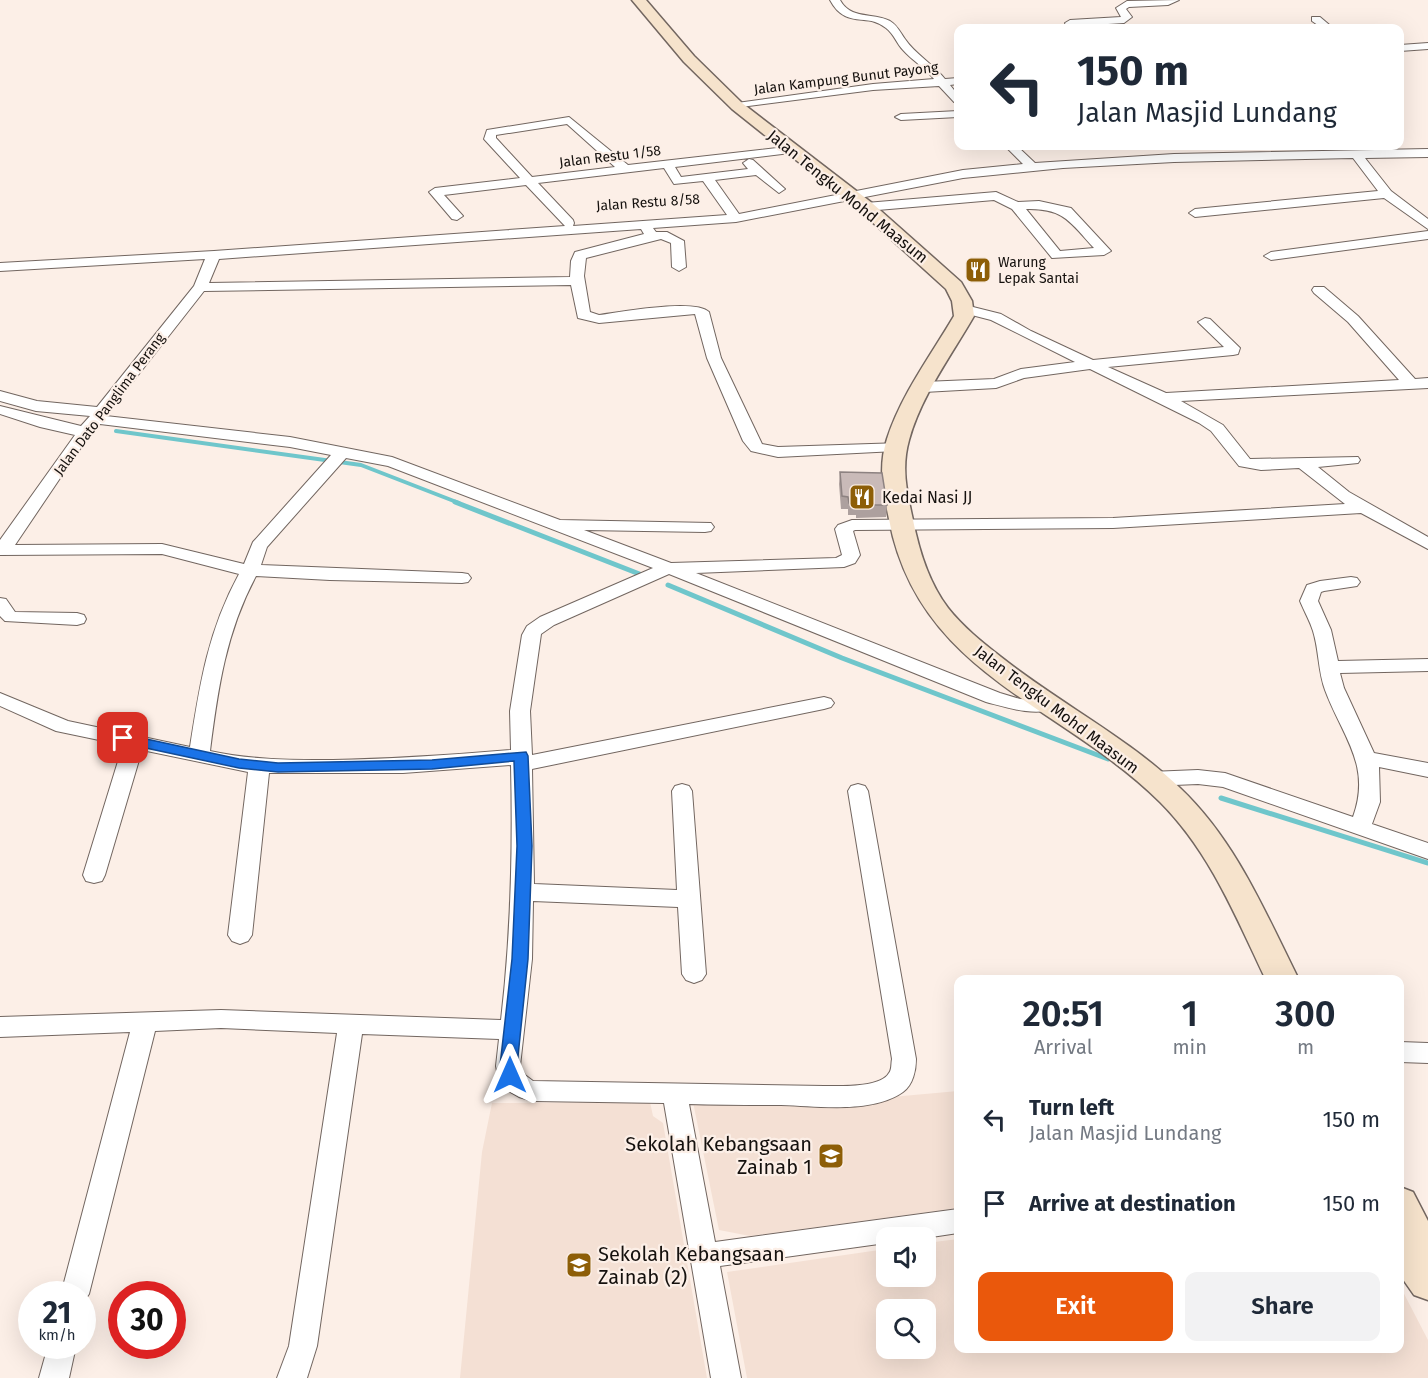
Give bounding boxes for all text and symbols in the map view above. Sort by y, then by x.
text: 150 m [1077,46,1189,96]
icon: left [978,48,1056,126]
street label: Jalan Kampung Bunut Payong [753,59,940,98]
text: Jalan Masjid Lundang [1077,97,1337,129]
street label: Jalan Tengku Mohd Maasum [764,126,932,267]
street label: Jalan Restu 1/58 [558,142,662,171]
street label: Jalan Restu 8/58 [596,190,701,215]
place label: Warung Lepak Santai [998,254,1079,287]
restaurant icon: Warung Lepak Santai [963,255,993,285]
street label: Jalan Dato Panglima Perang [50,329,169,479]
restaurant icon: Kedai Nasi JJ [847,482,877,512]
place label: Kedai Nasi JJ [882,488,972,507]
street label: Jalan Tengku Mohd Maasum [971,641,1143,777]
pin [97,712,148,763]
icon: arrive [106,721,139,754]
text: 20:51 [1022,992,1104,1036]
text: 1 [1181,992,1198,1036]
text: 300 [1275,992,1336,1036]
text: Arrival [1034,1035,1093,1059]
text: min [1172,1035,1207,1059]
text: m [1297,1035,1314,1059]
position arrow [478,1043,542,1107]
text: Turn left [1029,1094,1114,1121]
icon: left [978,1103,1011,1136]
text: 150 m [1322,1106,1380,1133]
text: Jalan Masjid Lundang [1029,1121,1222,1145]
place label: Sekolah Kebangsaan Zainab 1 [625,1132,812,1179]
school or university icon: Sekolah Kebangsaan Zainab 1 [816,1141,846,1171]
icon: arrive [978,1187,1011,1220]
text: Arrive at destination [1029,1190,1236,1217]
text: 150 m [1322,1190,1380,1217]
map controls [876,1227,936,1359]
button: sound [876,1227,936,1287]
place label: Sekolah Kebangsaan Zainab (2) [598,1242,785,1289]
school or university icon: Sekolah Kebangsaan Zainab (2) [564,1250,594,1280]
button: Exit [978,1272,1173,1341]
button: Share [1185,1272,1380,1341]
speed limit sign: 30 [108,1281,186,1359]
text: 21 [43,1295,71,1331]
button: search [876,1299,936,1359]
text: km/h [38,1326,76,1344]

